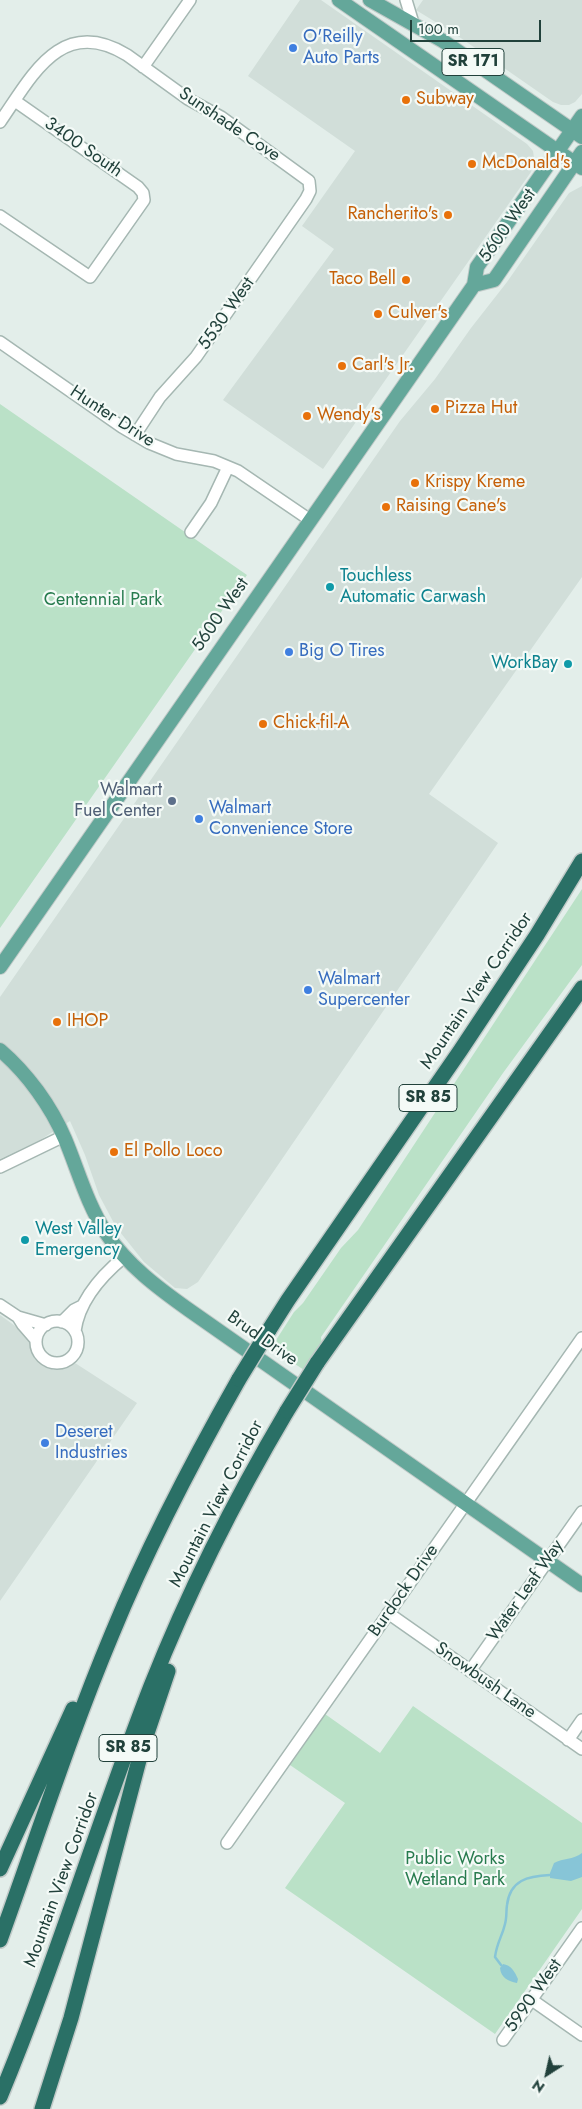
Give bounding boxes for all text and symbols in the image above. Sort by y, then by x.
scale bar [412,10,543,42]
text: 100 m [418,18,459,40]
place label: O'Reilly Auto Parts [303,27,379,70]
marker: O'Reilly Auto Parts [287,42,299,54]
road number: SR 171 [442,48,504,76]
street label: Sunshade Cove [174,83,284,167]
place label: Subway [416,89,474,111]
marker: Subway [400,94,412,106]
street label: 3400 South [40,113,126,183]
place label: McDonald's [482,153,570,175]
marker: McDonald's [466,158,478,170]
street label: 5600 West [475,185,541,267]
place label: Rancherito's [347,204,438,226]
marker: Rancherito's [442,209,454,221]
place label: Taco Bell [329,269,396,291]
street label: 5530 West [194,274,260,354]
marker: Taco Bell [400,274,412,286]
place label: Culver's [388,303,448,325]
marker: Culver's [372,308,384,320]
place label: Carl's Jr. [352,355,414,377]
marker: Carl's Jr. [336,360,348,372]
street label: Hunter Drive [65,382,159,452]
place label: Pizza Hut [445,398,517,420]
marker: Pizza Hut [429,403,441,415]
place label: Wendy's [317,405,381,427]
marker: Wendy's [301,410,313,422]
place label: Krispy Kreme [425,472,525,494]
marker: Krispy Kreme [409,477,421,489]
place label: Raising Cane's [396,496,506,518]
marker: Raising Cane's [380,501,392,513]
place label: Touchless Automatic Carwash [340,566,486,608]
street label: 5600 West [188,574,254,656]
marker: Touchless Automatic Carwash [324,581,336,593]
park label: Centennial Park [44,590,162,612]
place label: Big O Tires [299,641,384,663]
marker: Big O Tires [283,646,295,658]
place label: WorkBay [491,653,558,675]
marker: WorkBay [562,658,574,670]
place label: Chick-fil-A [273,713,349,735]
marker: Chick-fil-A [257,718,269,730]
place label: Walmart Fuel Center [74,780,162,822]
marker: Walmart Fuel Center [166,795,178,807]
place label: Walmart Convenience Store [209,798,353,841]
marker: Walmart Convenience Store [193,813,205,825]
street label: Mountain View Corridor [416,908,538,1074]
place label: Walmart Supercenter [318,969,410,1012]
marker: Walmart Supercenter [302,984,314,996]
place label: IHOP [67,1011,108,1033]
marker: IHOP [51,1016,63,1028]
road number: SR 85 [399,1084,457,1112]
place label: El Pollo Loco [124,1141,222,1163]
marker: El Pollo Loco [108,1146,120,1158]
place label: West Valley Emergency [35,1219,122,1262]
marker: West Valley Emergency [19,1234,31,1246]
street label: Brud Drive [222,1307,302,1371]
street label: Mountain View Corridor [166,1417,268,1591]
place label: Deseret Industries [55,1422,128,1465]
marker: Deseret Industries [39,1437,51,1449]
street label: Water Leaf Way [483,1536,569,1646]
street label: Burdock Drive [364,1541,444,1641]
street label: Snowbush Lane [430,1638,540,1724]
road number: SR 85 [99,1735,157,1762]
street label: Mountain View Corridor [20,1790,104,1970]
park label: Public Works Wetland Park [405,1849,505,1892]
street label: 5990 West [501,1955,567,2037]
north arrow [522,2049,572,2099]
text: N [528,2075,549,2098]

